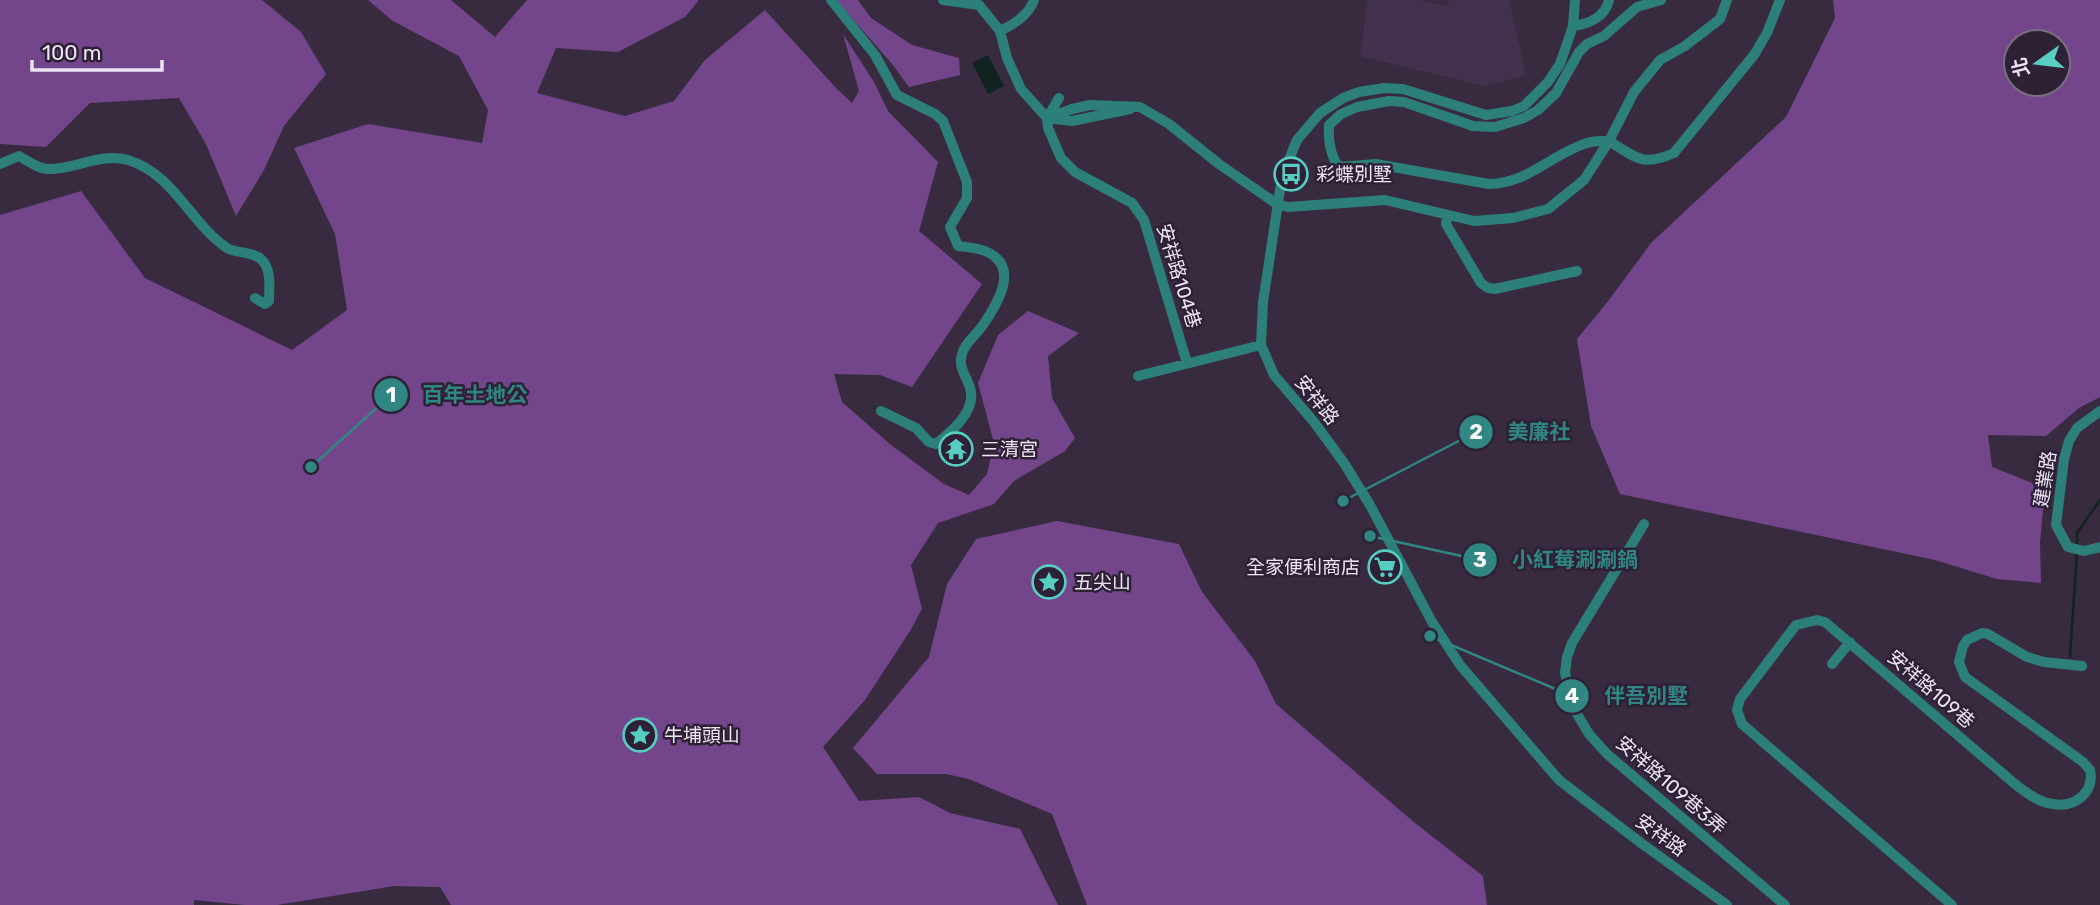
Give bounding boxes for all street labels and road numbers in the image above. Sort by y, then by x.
street label: 安祥路104巷 [1152,221,1206,331]
street label: 安祥路 [1290,371,1344,429]
street label: 建業路 [2029,449,2061,509]
street label: 安祥路109巷 [1883,645,1979,733]
street label: 安祥路109巷3弄 [1611,731,1731,839]
street label: 安祥路 [1631,809,1691,861]

